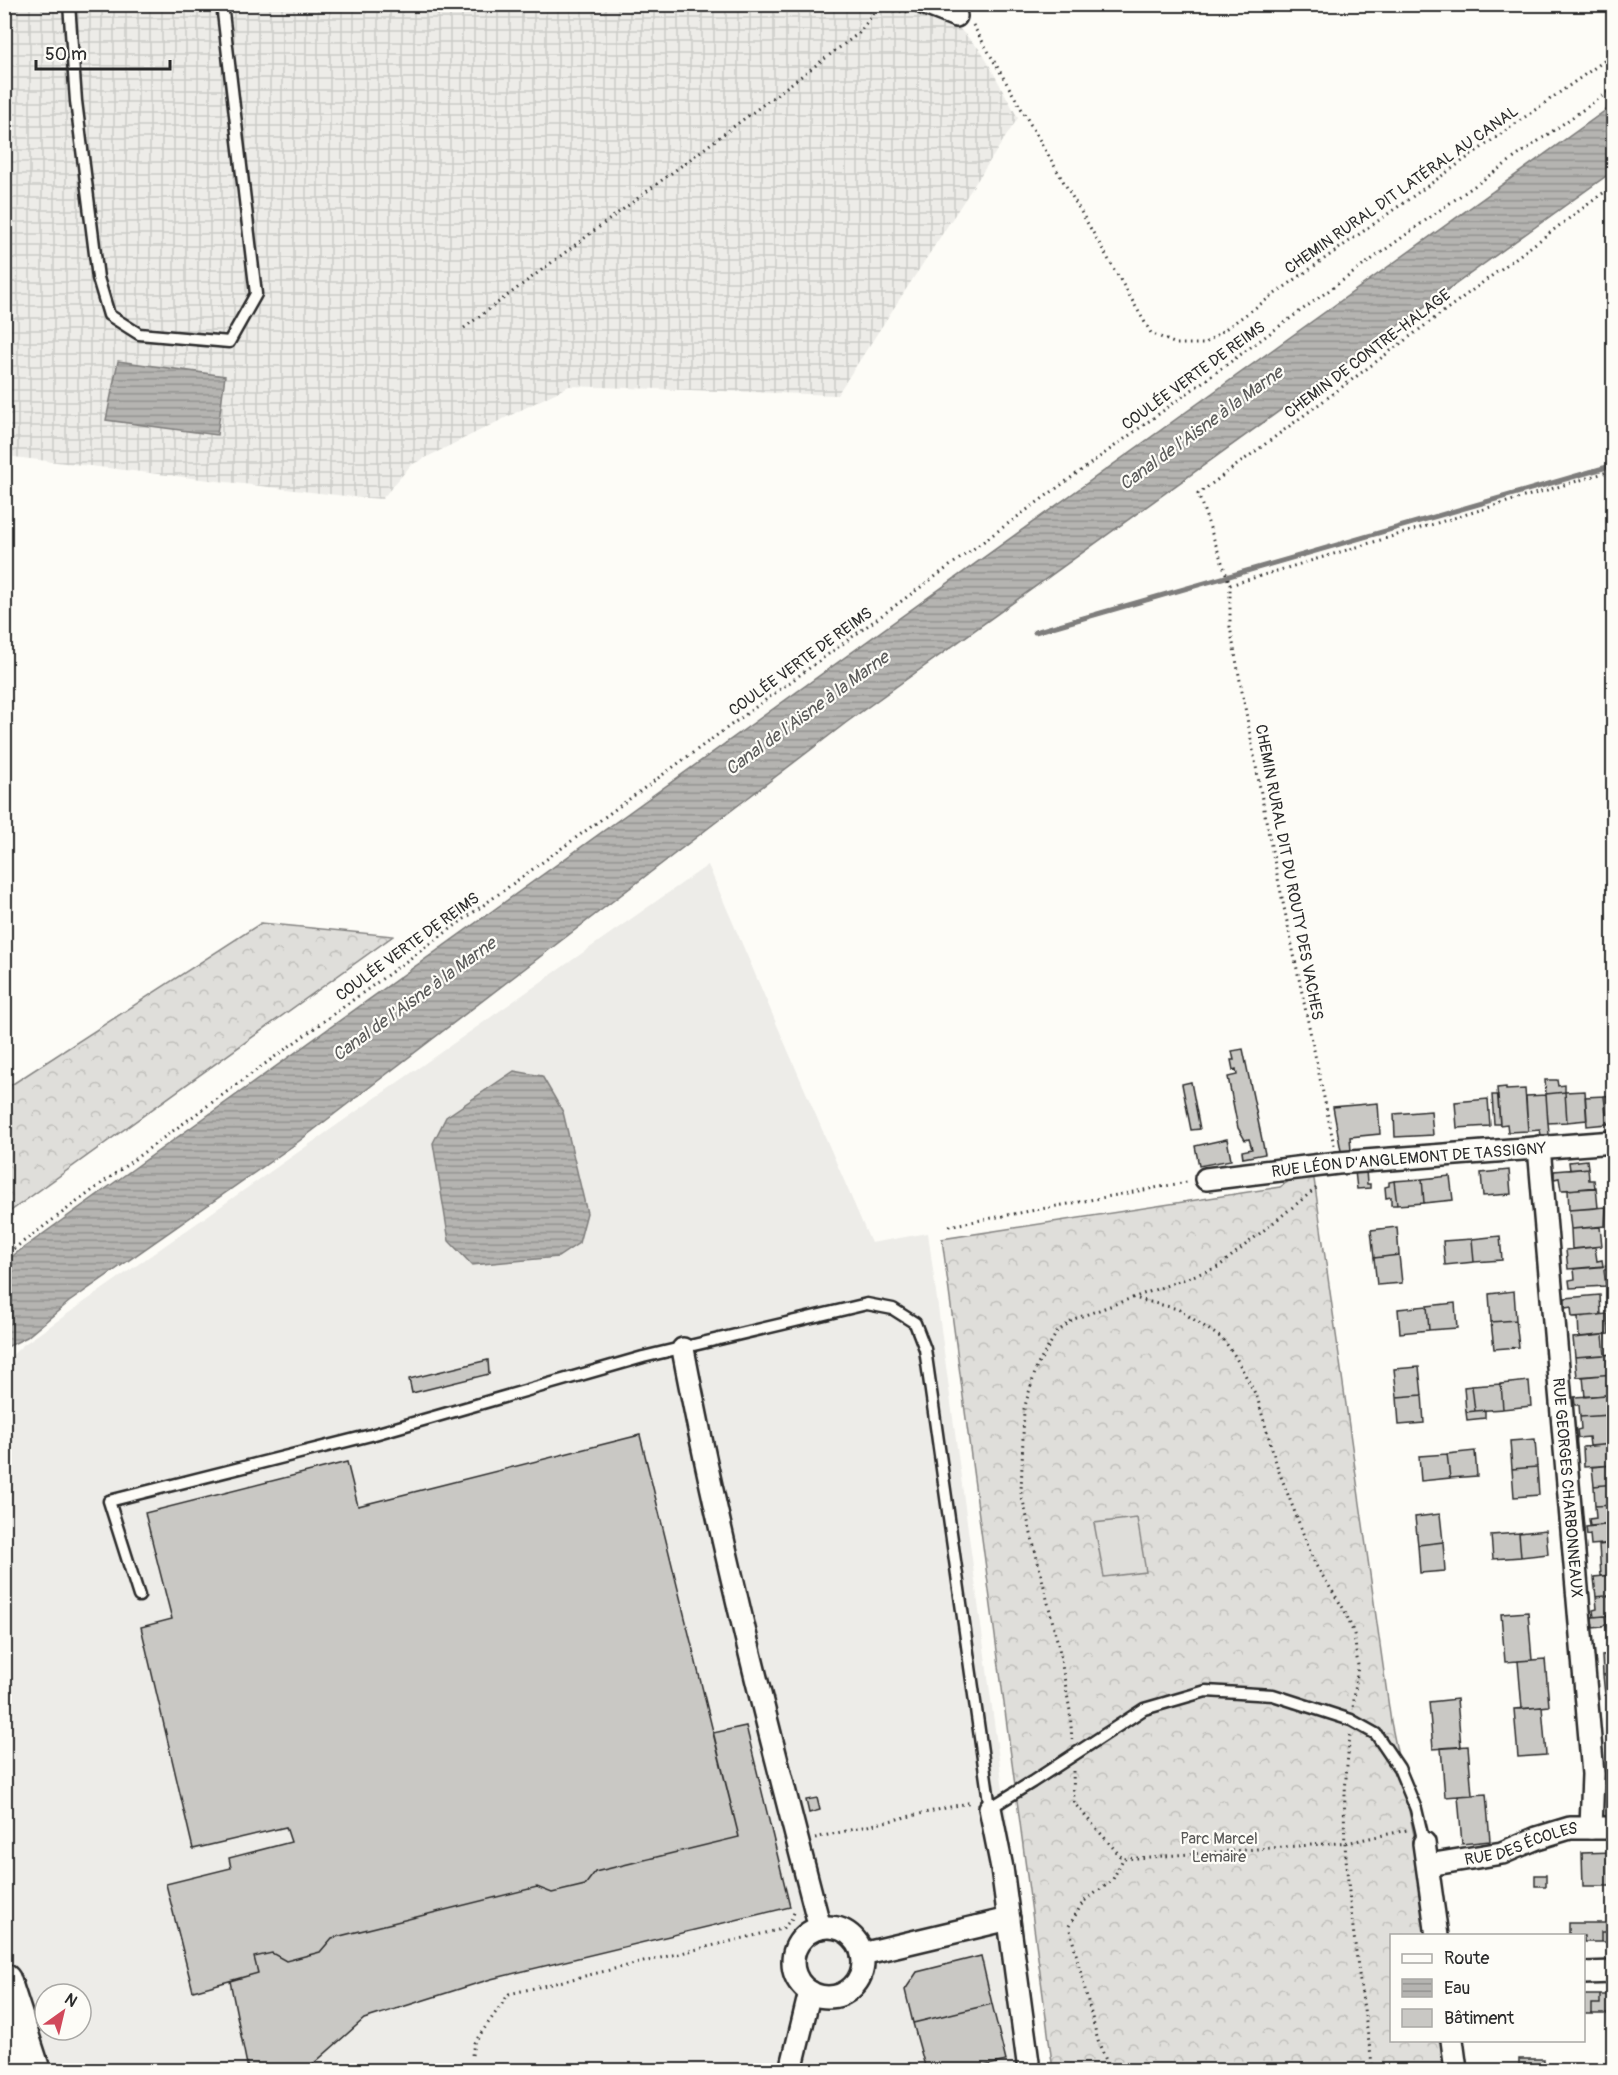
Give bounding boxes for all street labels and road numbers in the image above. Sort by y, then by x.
street label: CHEMIN RURAL DIT LATÉRAL AU CANAL [1281,101,1522,278]
street label: CHEMIN DE CONTRE-HALAGE [1281,285,1455,423]
street label: COULÉE VERTE DE REIMS [1118,317,1269,435]
street label: COULÉE VERTE DE REIMS [725,603,876,721]
street label: CHEMIN RURAL DIT DU ROUTY DES VACHES [1251,723,1328,1022]
street label: COULÉE VERTE DE REIMS [332,888,483,1006]
street label: RUE LÉON D'ANGLEMONT DE TASSIGNY [1270,1138,1547,1182]
street label: RUE GEORGES CHARBONNEAUX [1548,1377,1587,1599]
street label: RUE DES ÉCOLES [1463,1819,1577,1870]

